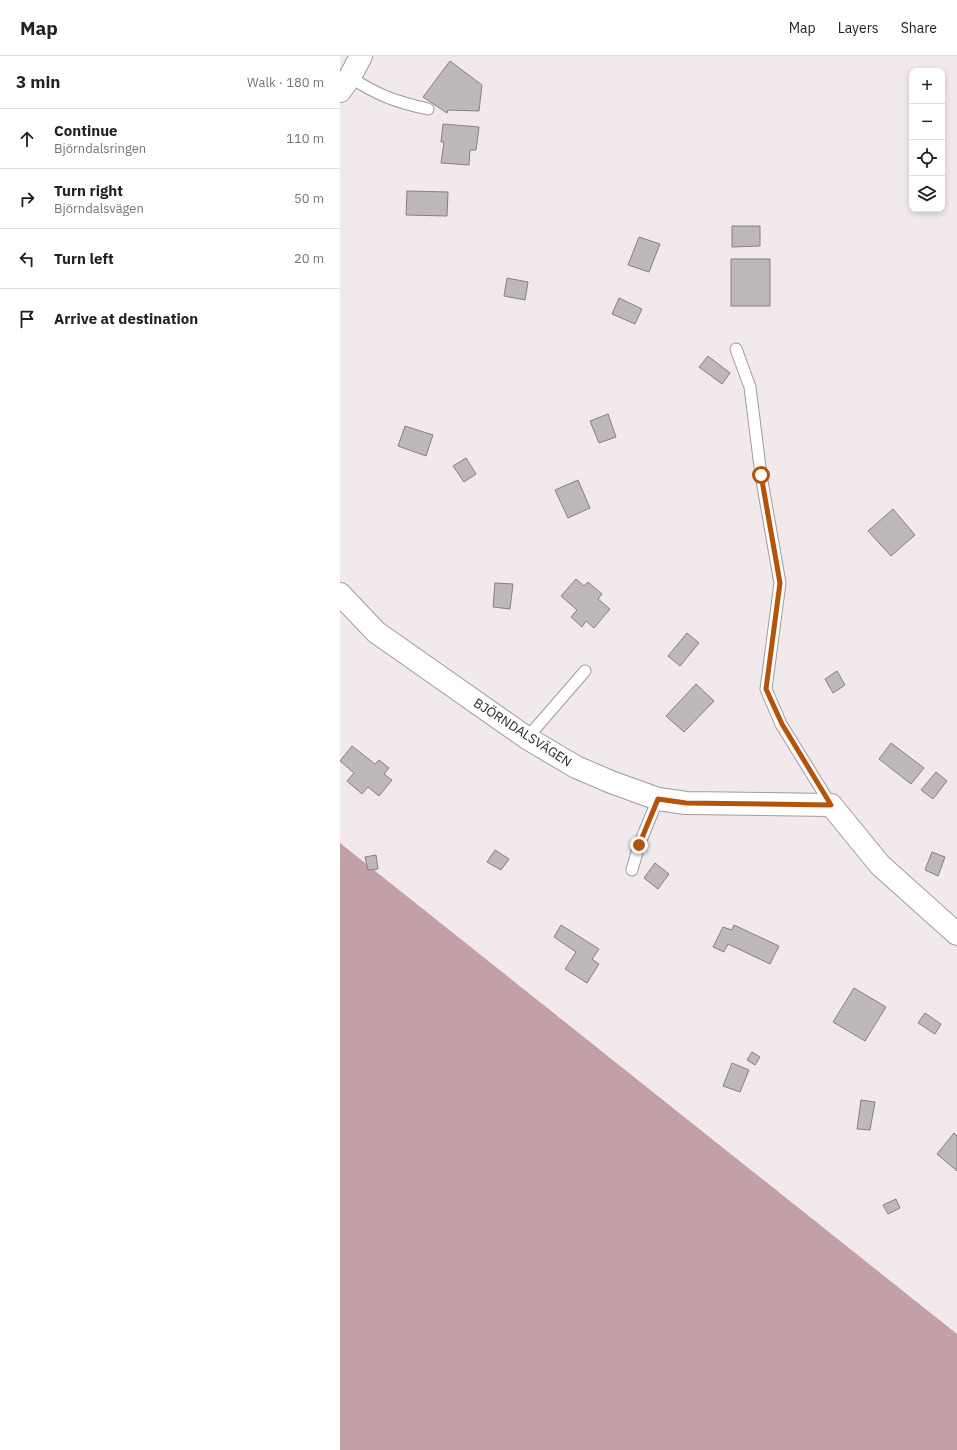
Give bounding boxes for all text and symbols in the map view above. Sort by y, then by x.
text: Map [20,16,58,40]
text: Map [789,19,816,37]
text: Layers [838,19,879,37]
text: Share [901,19,937,37]
map controls [909,68,945,212]
button: + [909,68,945,104]
text: 3 min [16,71,60,93]
text: Walk · 180 m [247,74,324,91]
button: − [909,104,945,140]
text: Continue [54,121,118,140]
icon: ahead [16,128,38,150]
text: 110 m [286,130,324,147]
text: Björndalsringen [54,140,146,157]
button: locate [909,140,945,176]
button: layers [909,176,945,212]
text: Turn right [54,181,123,200]
icon: right [16,188,38,210]
text: 50 m [294,190,324,207]
text: Björndalsvägen [54,200,144,217]
icon: left [16,248,38,270]
text: Turn left [54,249,114,268]
text: 20 m [294,250,324,267]
icon: arrive [16,308,38,330]
text: Arrive at destination [54,309,198,328]
route start [752,466,770,484]
street label: BJÖRNDALSVÄGEN [470,694,575,771]
route end [630,836,648,854]

